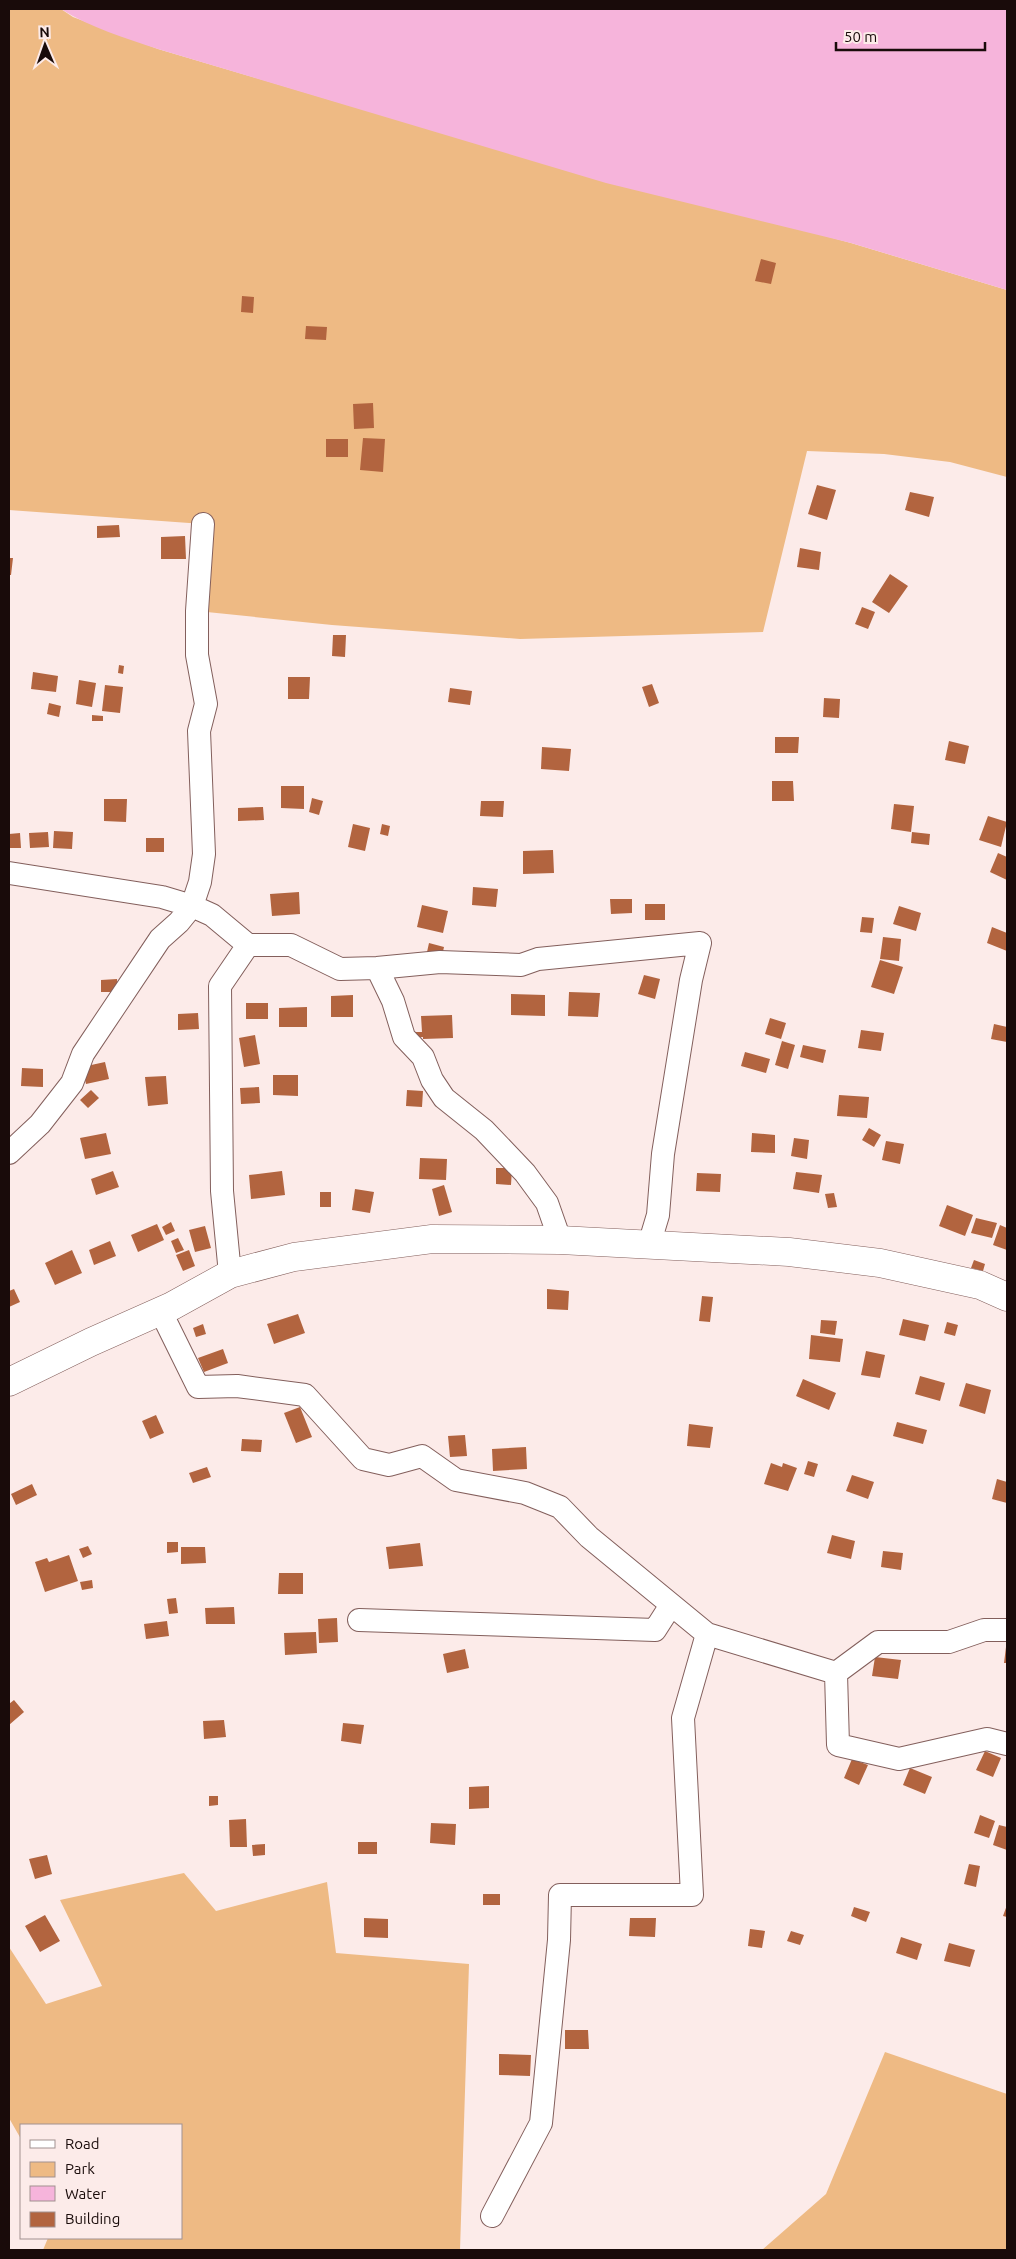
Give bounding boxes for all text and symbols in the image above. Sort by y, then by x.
north arrow [20,20,70,70]
scale bar [836,20,985,52]
text: N [39,24,50,40]
text: 50 m [844,28,877,45]
legend [20,2124,182,2239]
text: Road [65,2135,100,2152]
text: Park [65,2160,95,2177]
text: Water [65,2185,106,2202]
text: Building [65,2210,120,2227]

